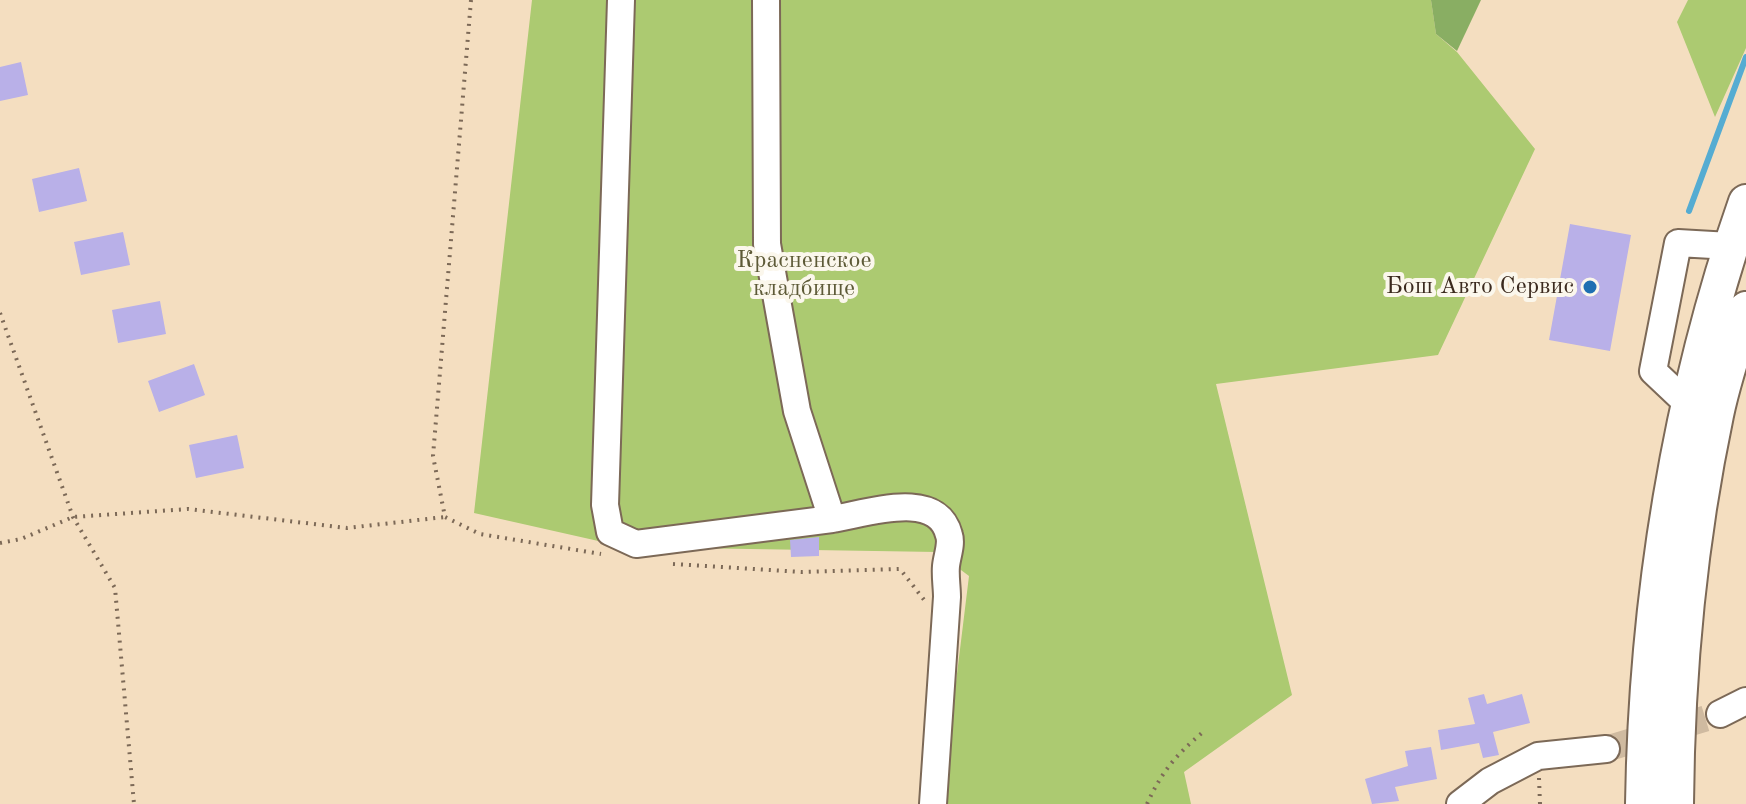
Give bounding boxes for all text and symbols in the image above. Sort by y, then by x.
park label: Красненское кладбище [736,247,872,303]
place label: Бош Авто Сервис [1386,273,1574,301]
marker: Бош Авто Сервис [1581,278,1599,296]

